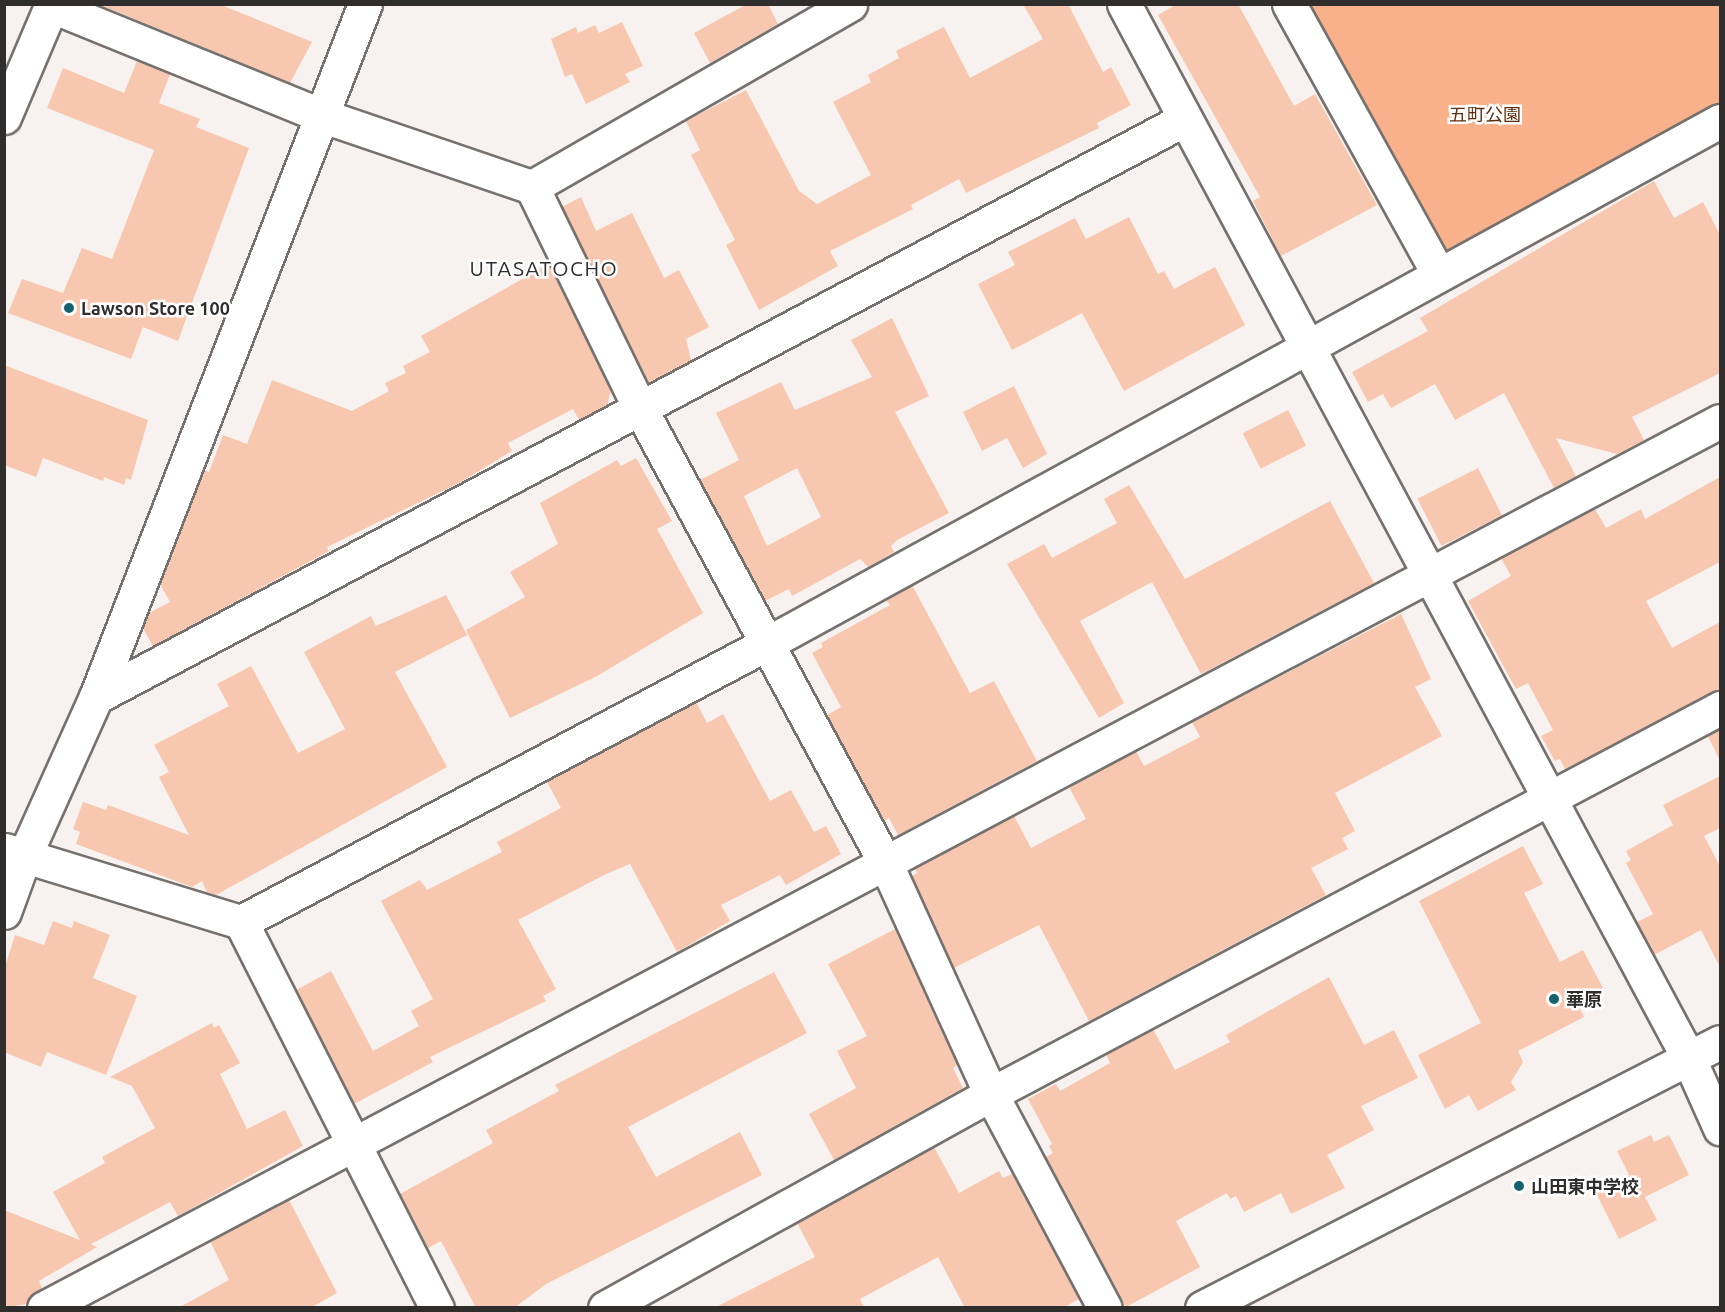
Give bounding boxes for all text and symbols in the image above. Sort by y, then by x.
park label: 五町公園 [1449,103,1521,125]
district label: UTASATOCHO [470,255,618,281]
place label: Lawson Store 100 [81,297,230,319]
marker: Lawson Store 100 [62,301,76,315]
place label: 華原 [1566,988,1602,1010]
marker: 華原 [1547,992,1561,1006]
place label: 山田東中学校 [1531,1175,1639,1197]
marker: 山田東中学校 [1512,1179,1526,1193]

